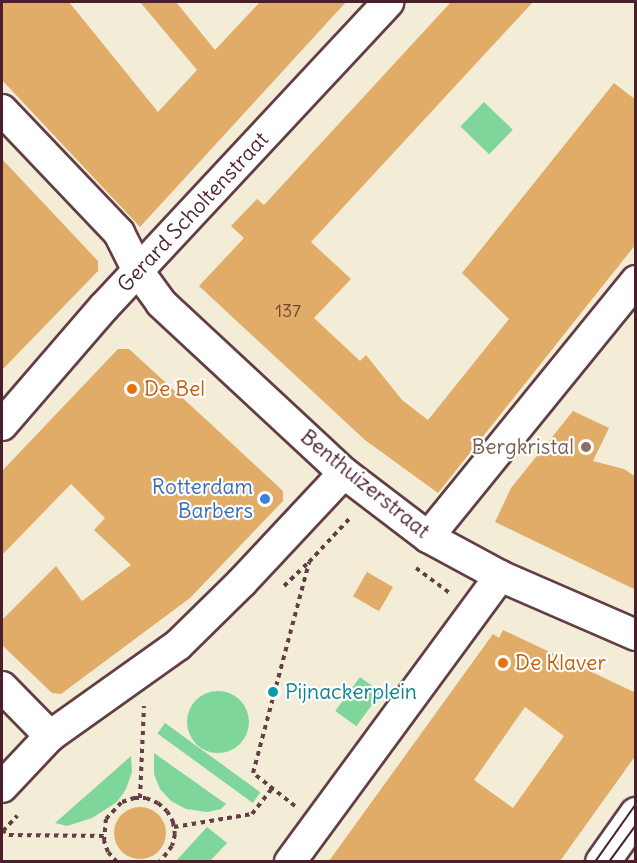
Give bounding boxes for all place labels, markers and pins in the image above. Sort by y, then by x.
place label: De Bel [144,376,205,402]
marker: De Bel [125,382,139,396]
place label: Bergkristal [472,434,574,460]
marker: Bergkristal [579,440,593,454]
place label: Rotterdam Barbers [152,474,253,524]
marker: Rotterdam Barbers [258,492,272,506]
place label: De Klaver [515,650,606,676]
marker: De Klaver [496,656,510,670]
place label: Pijnackerplein [285,679,417,705]
marker: Pijnackerplein [266,685,280,699]

